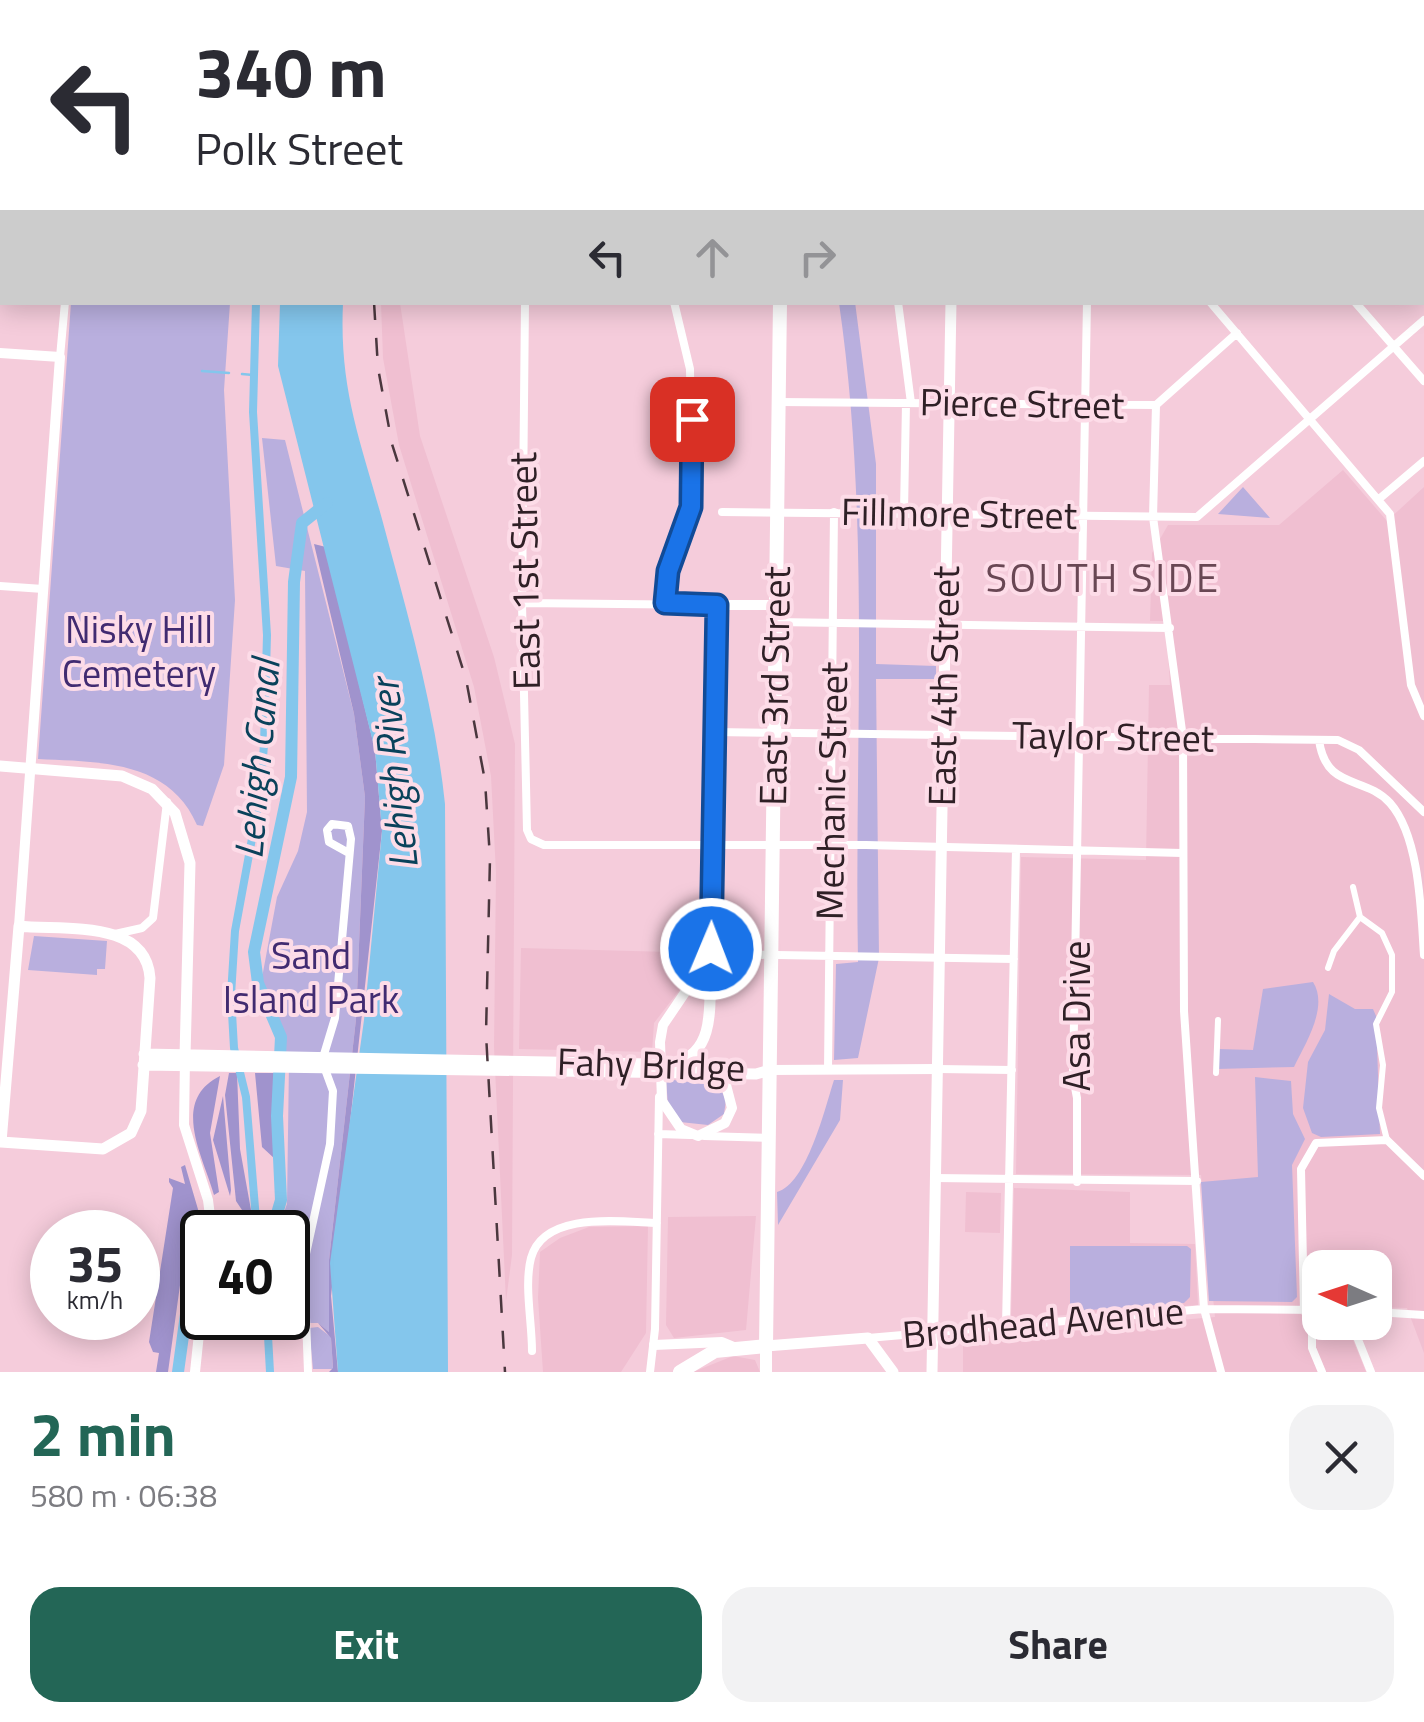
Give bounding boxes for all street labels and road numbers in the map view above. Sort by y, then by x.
street label: Pierce Street [919,372,1125,434]
street label: East 1st Street [493,452,555,691]
street label: Fillmore Street [841,482,1077,544]
street label: East 4th Street [912,565,974,807]
street label: East 3rd Street [743,566,805,806]
street label: Mechanic Street [800,661,862,921]
street label: Taylor Street [1011,705,1215,767]
street label: Asa Drive [1047,941,1105,1091]
street label: Fahy Bridge [556,1032,746,1096]
street label: Brodhead Avenue [900,1281,1186,1363]

